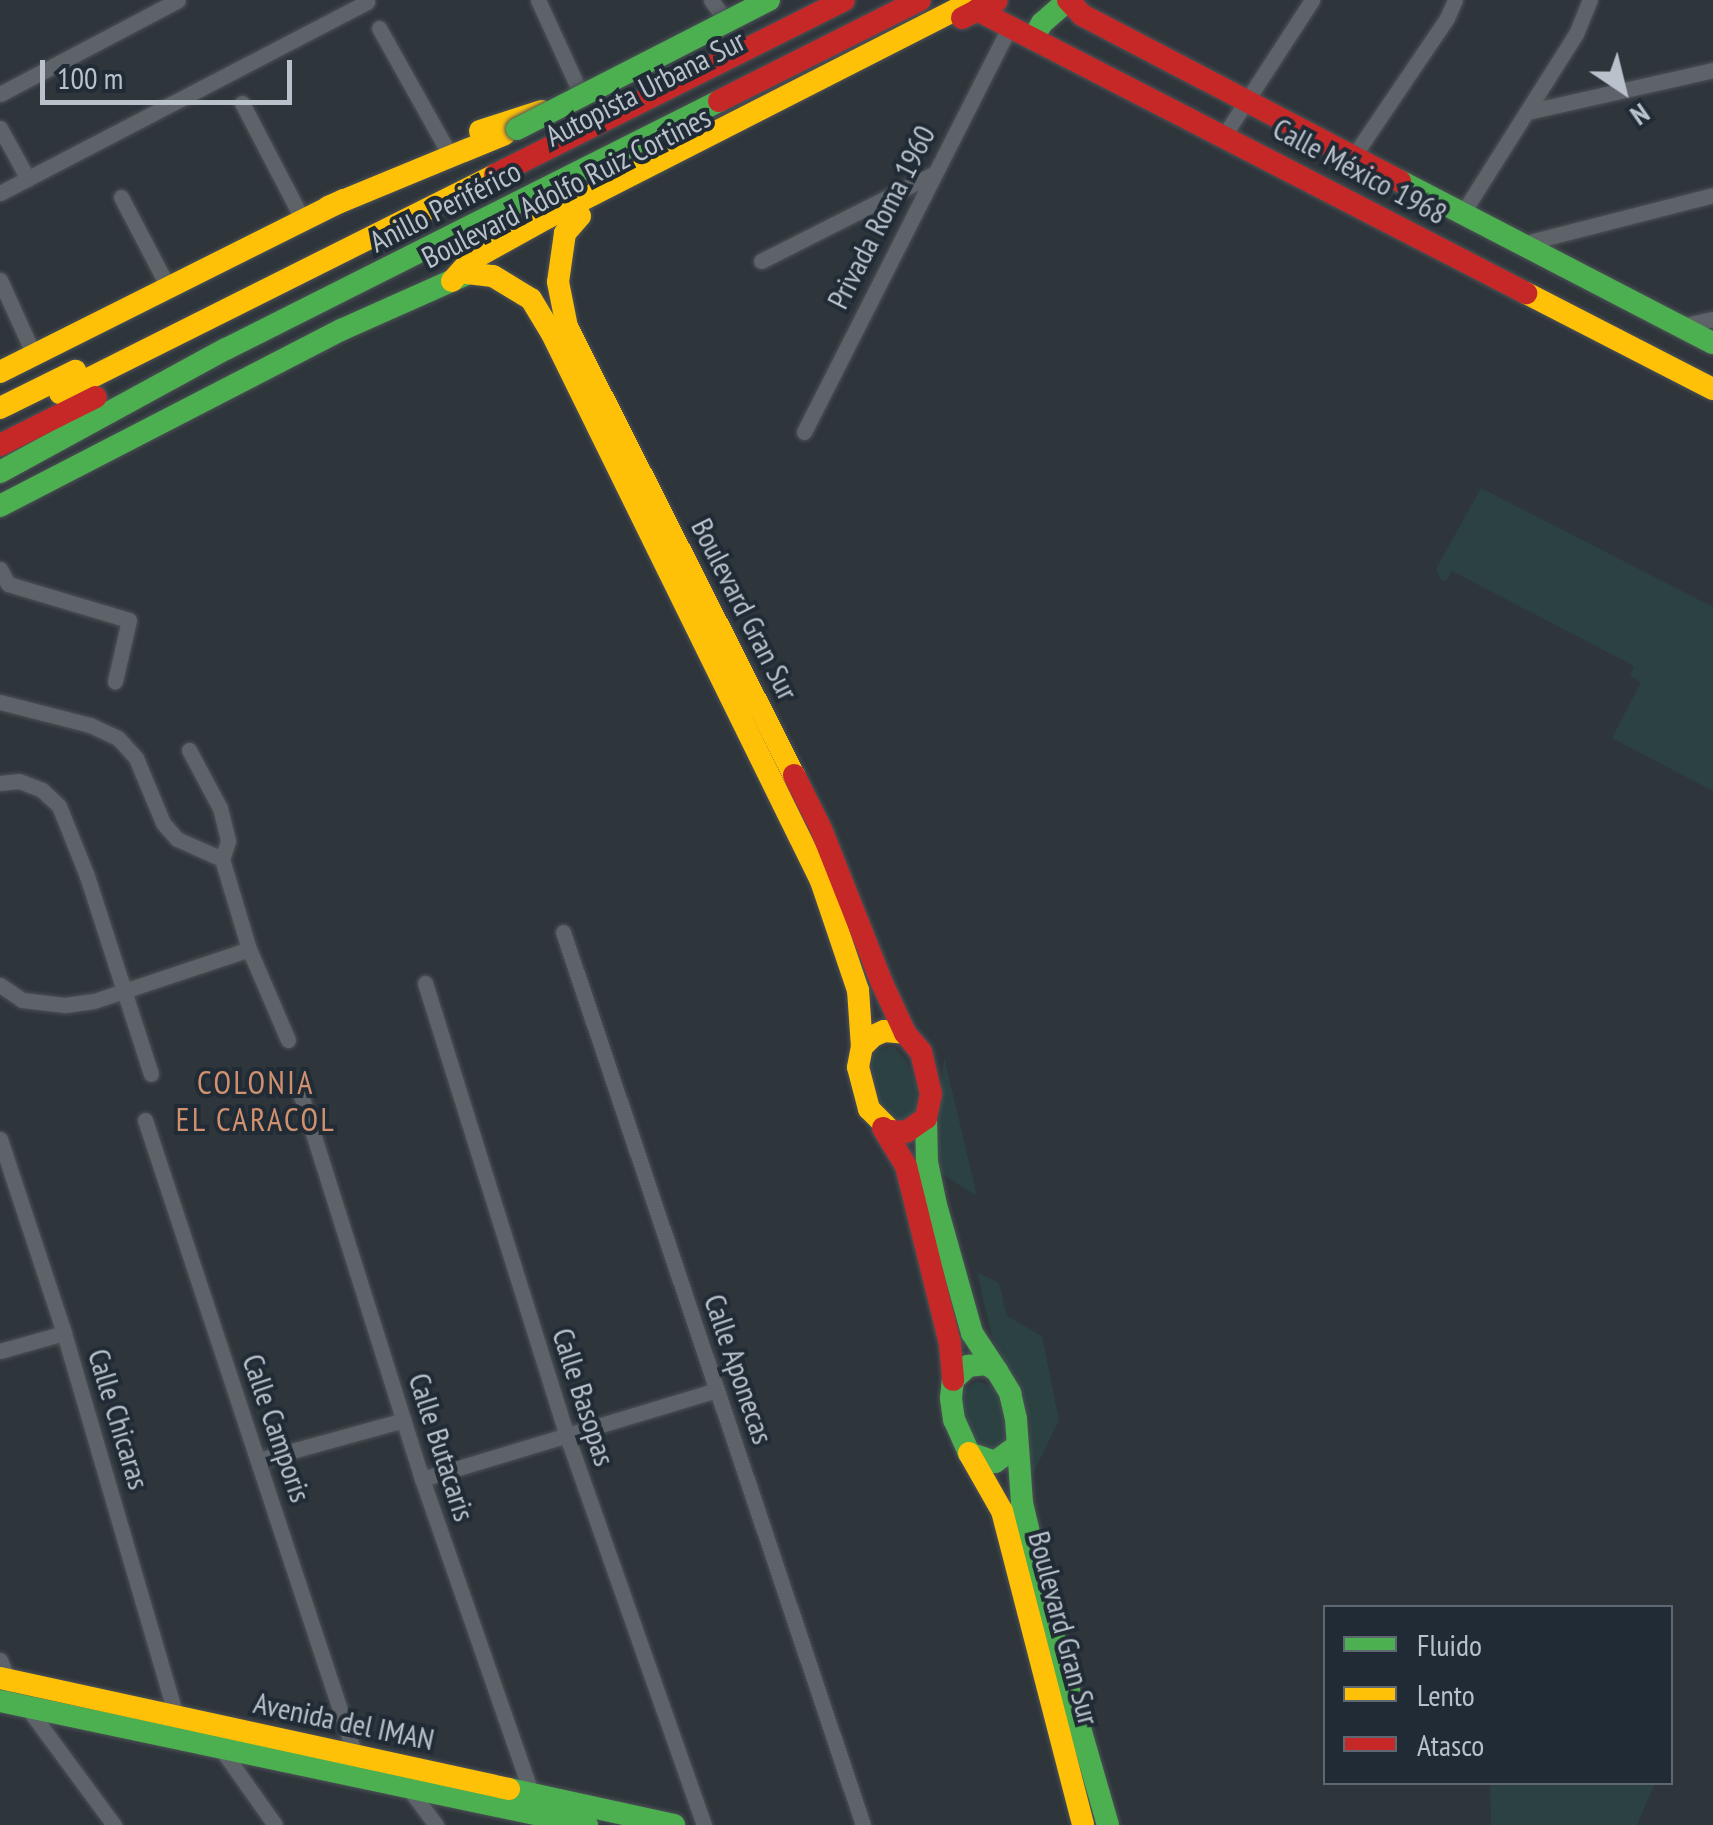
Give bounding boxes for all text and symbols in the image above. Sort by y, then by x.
street label: Autopista Urbana Sur [539,22,751,154]
scale bar [45,40,298,102]
north arrow [1573,40,1673,140]
text: 100 m [57,58,123,97]
text: N [1624,95,1657,134]
street label: Boulevard Adolfo Ruiz Cortines [415,98,717,276]
street label: Calle México 1968 [1267,110,1453,232]
street label: Privada Roma 1960 [819,119,943,315]
street label: Anillo Periférico [363,153,527,259]
street label: Boulevard Gran Sur [684,512,806,706]
district label: COLONIA EL CARACOL [175,1064,337,1139]
street label: Calle Aponecas [697,1289,781,1449]
street label: Calle Basopas [545,1324,623,1470]
street label: Calle Chicaras [81,1345,157,1493]
street label: Calle Camporis [235,1349,319,1507]
street label: Calle Butacaris [401,1369,483,1525]
street label: Boulevard Gran Sur [1021,1527,1107,1729]
legend [1323,1605,1673,1785]
text: Fluido [1417,1625,1482,1664]
text: Lento [1417,1675,1475,1714]
street label: Avenida del IMAN [251,1684,437,1758]
text: Atasco [1417,1725,1484,1764]

